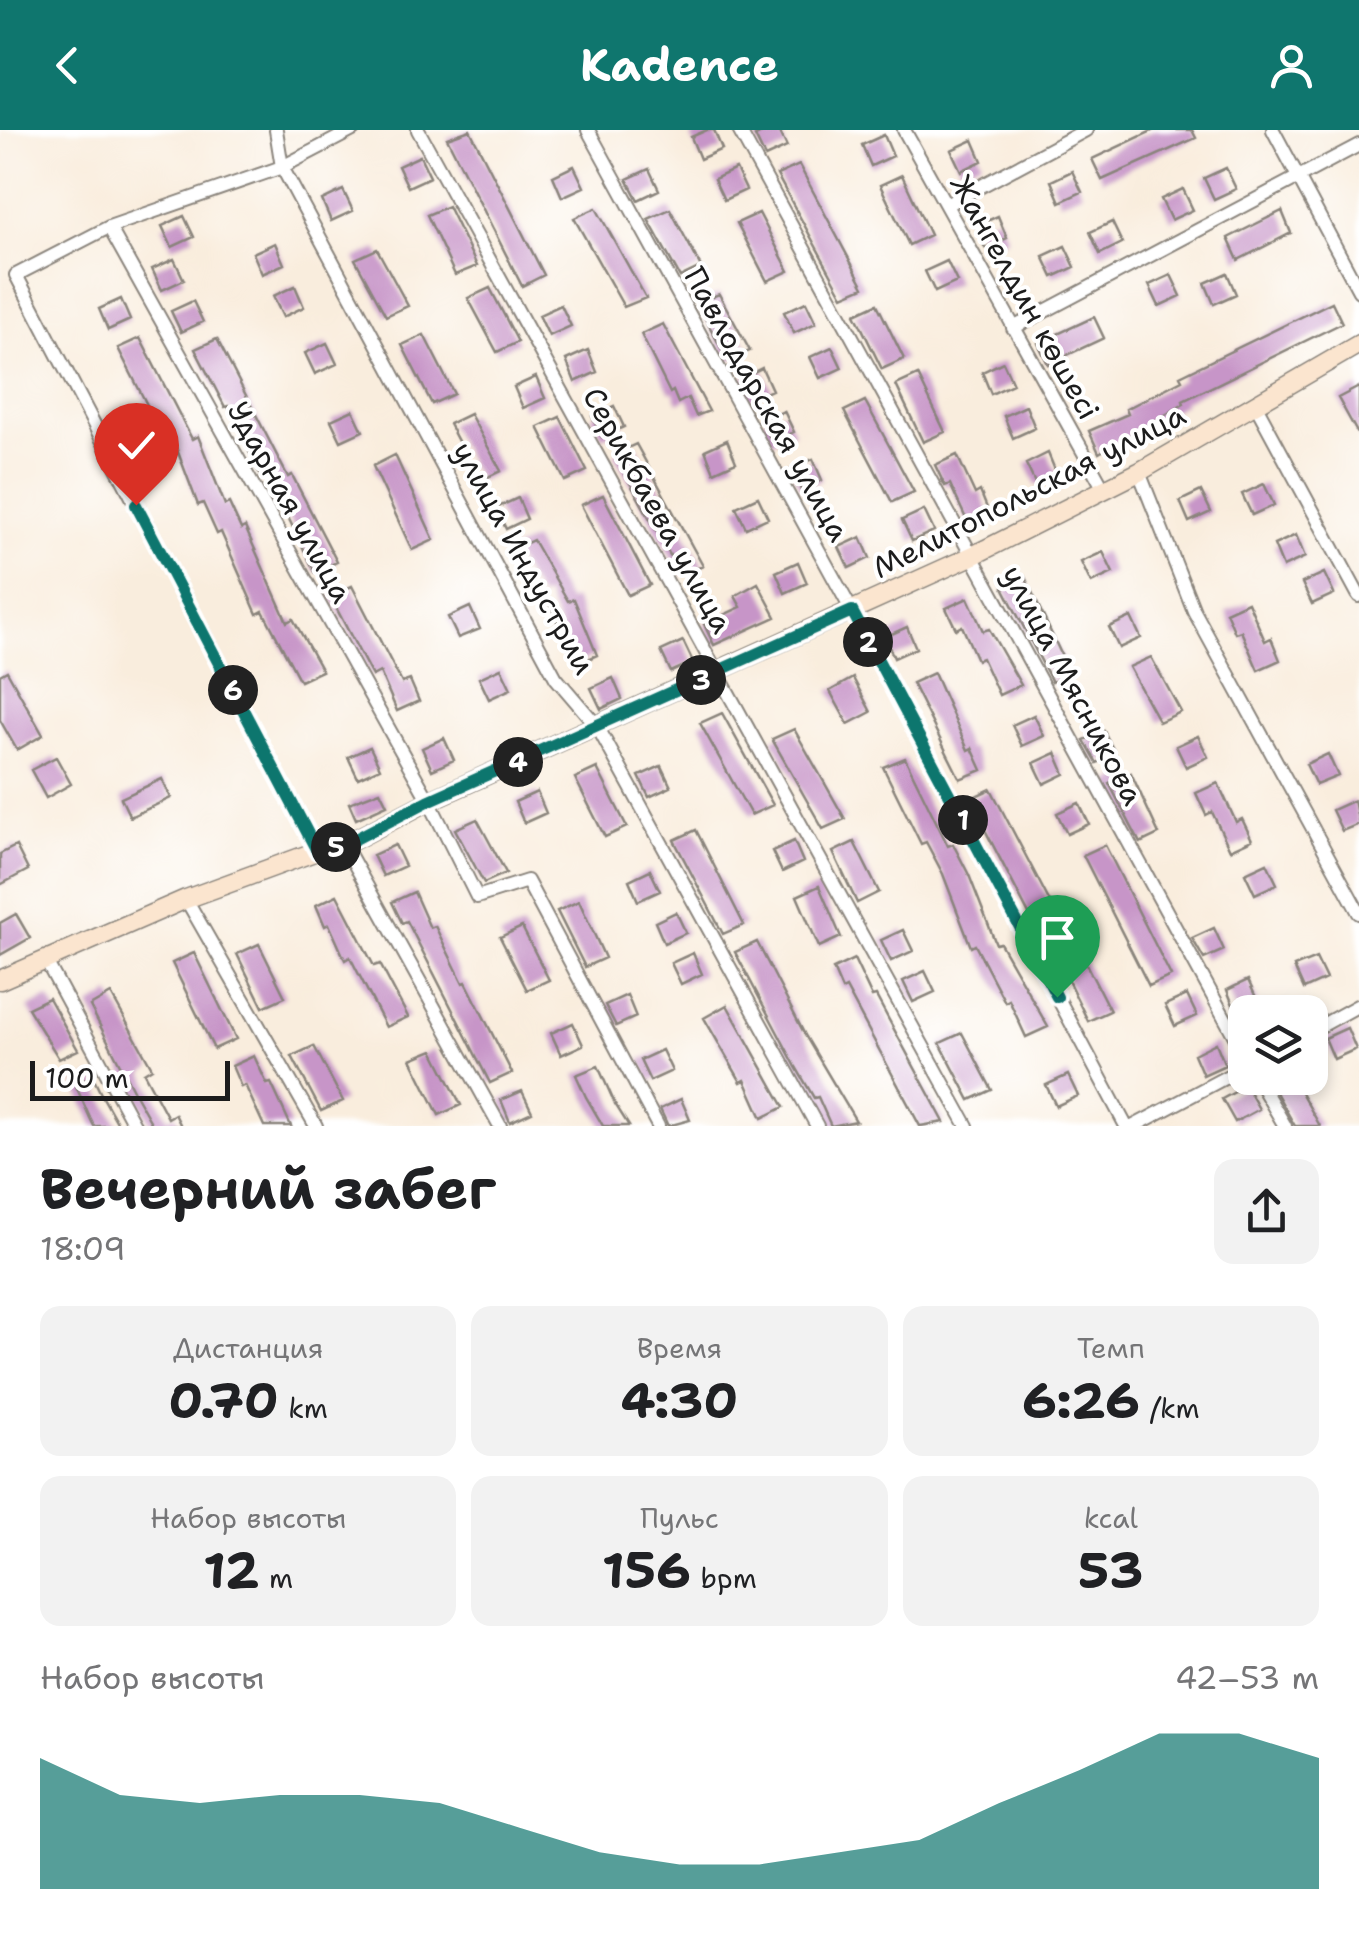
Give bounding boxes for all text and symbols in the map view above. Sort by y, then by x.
text: Kadence [580,35,779,95]
icon: back [40,38,95,93]
icon: person [1264,38,1319,93]
street label: Жангелдин көшесі [941,167,1109,427]
street label: Павлодарская улица [674,259,860,549]
street label: Серикбаева улица [573,380,743,641]
street label: Ударная улица [218,394,362,610]
street label: Мелитопольская улица [865,394,1193,588]
pin [94,403,179,506]
icon: check [109,418,164,473]
street label: улица Индустрии [443,434,605,682]
street label: улица Мясникова [992,558,1154,812]
pin: 2 [843,617,893,667]
text: 2 [858,623,878,661]
pin: 3 [676,655,726,705]
text: 3 [691,661,711,699]
pin: 6 [208,665,258,715]
text: 6 [223,671,243,709]
pin: 4 [493,737,543,787]
text: 4 [508,743,528,781]
pin: 1 [938,795,988,845]
text: 1 [957,801,969,839]
pin: 5 [311,822,361,872]
text: 5 [327,828,345,866]
pin [1015,895,1100,998]
icon: arrive [1030,910,1085,965]
map controls [1228,995,1328,1095]
button: layers [1228,995,1328,1095]
scale bar [30,1056,230,1100]
text: 100 m [45,1059,129,1097]
text: Вечерний забег [40,1152,496,1226]
button: share [1214,1159,1319,1264]
text: 18:09 [40,1227,126,1270]
text: Дистанция [173,1329,323,1367]
text: Время [637,1329,722,1367]
text: Темп [1077,1329,1145,1367]
text: 0.70 [168,1367,279,1434]
text: 4:30 [621,1367,738,1434]
text: 6:26 [1022,1367,1140,1434]
text: km [279,1389,328,1427]
text: /km [1140,1389,1200,1427]
text: Набор высоты [150,1499,346,1537]
text: Пульс [640,1499,719,1537]
text: kcal [1084,1499,1138,1537]
text: 12 [203,1537,259,1604]
text: 156 [602,1537,691,1604]
text: 53 [1078,1537,1144,1604]
text: m [259,1559,293,1597]
text: bpm [691,1559,757,1597]
text: Набор высоты [40,1656,265,1699]
text: 42–53 m [1175,1656,1319,1699]

